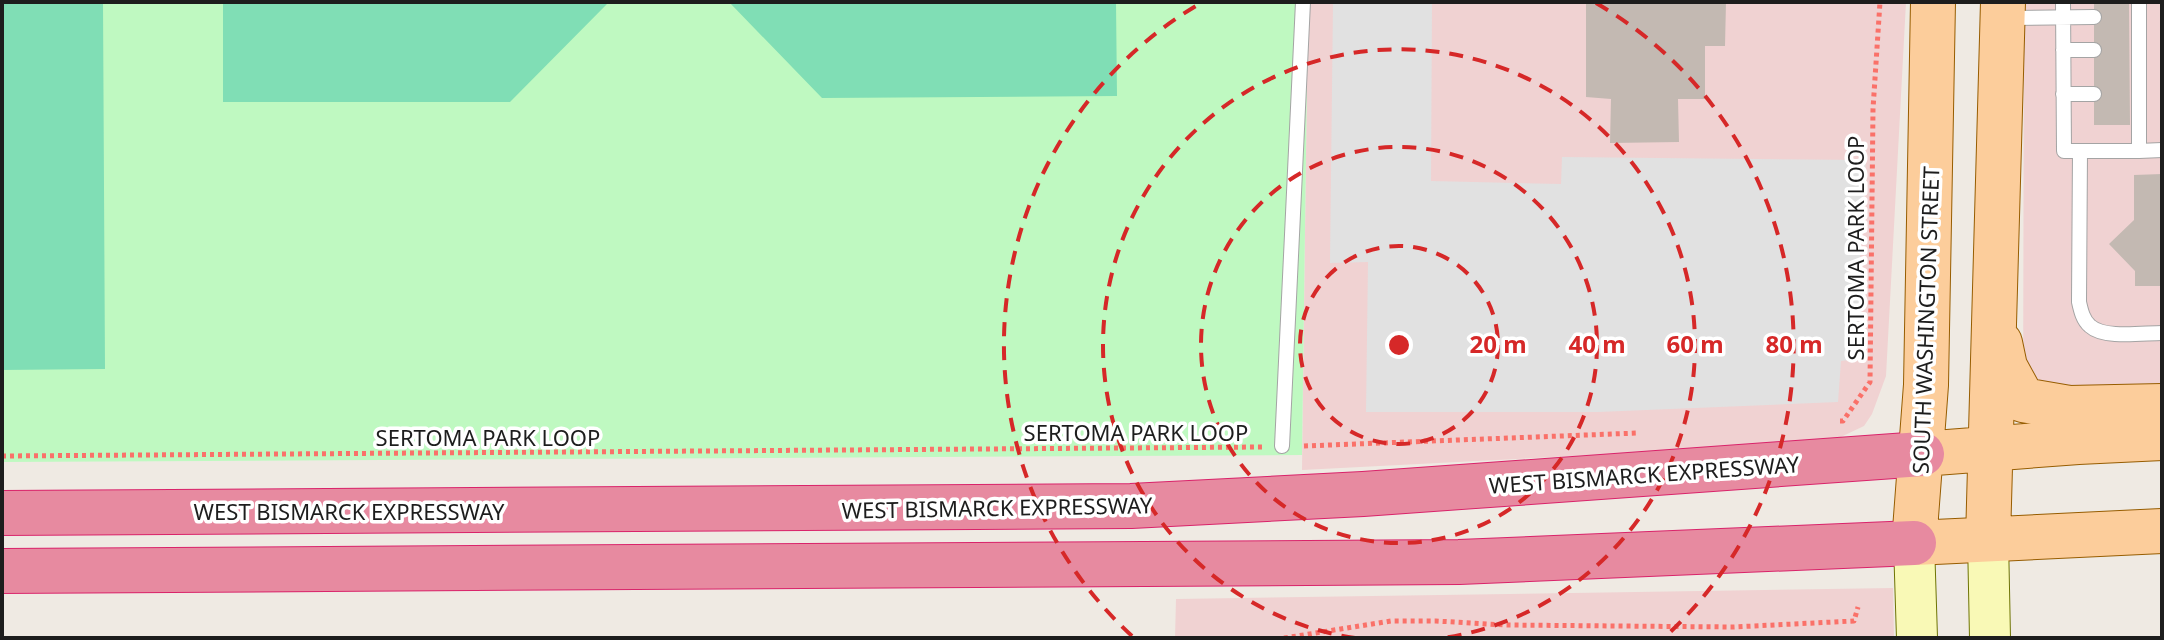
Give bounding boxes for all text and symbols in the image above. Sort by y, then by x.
street label: SERTOMA PARK LOOP [1840,136,1870,360]
street label: SOUTH WASHINGTON STREET [1905,166,1945,474]
text: 20 m [1469,327,1527,360]
text: 40 m [1568,327,1626,360]
text: 60 m [1666,327,1724,360]
text: 80 m [1765,327,1823,360]
centre of rings [1385,331,1413,359]
street label: SERTOMA PARK LOOP [1024,417,1248,447]
street label: SERTOMA PARK LOOP [376,422,600,452]
street label: WEST BISMARCK EXPRESSWAY [1488,448,1801,500]
street label: WEST BISMARCK EXPRESSWAY [841,489,1153,525]
street label: WEST BISMARCK EXPRESSWAY [194,496,505,526]

